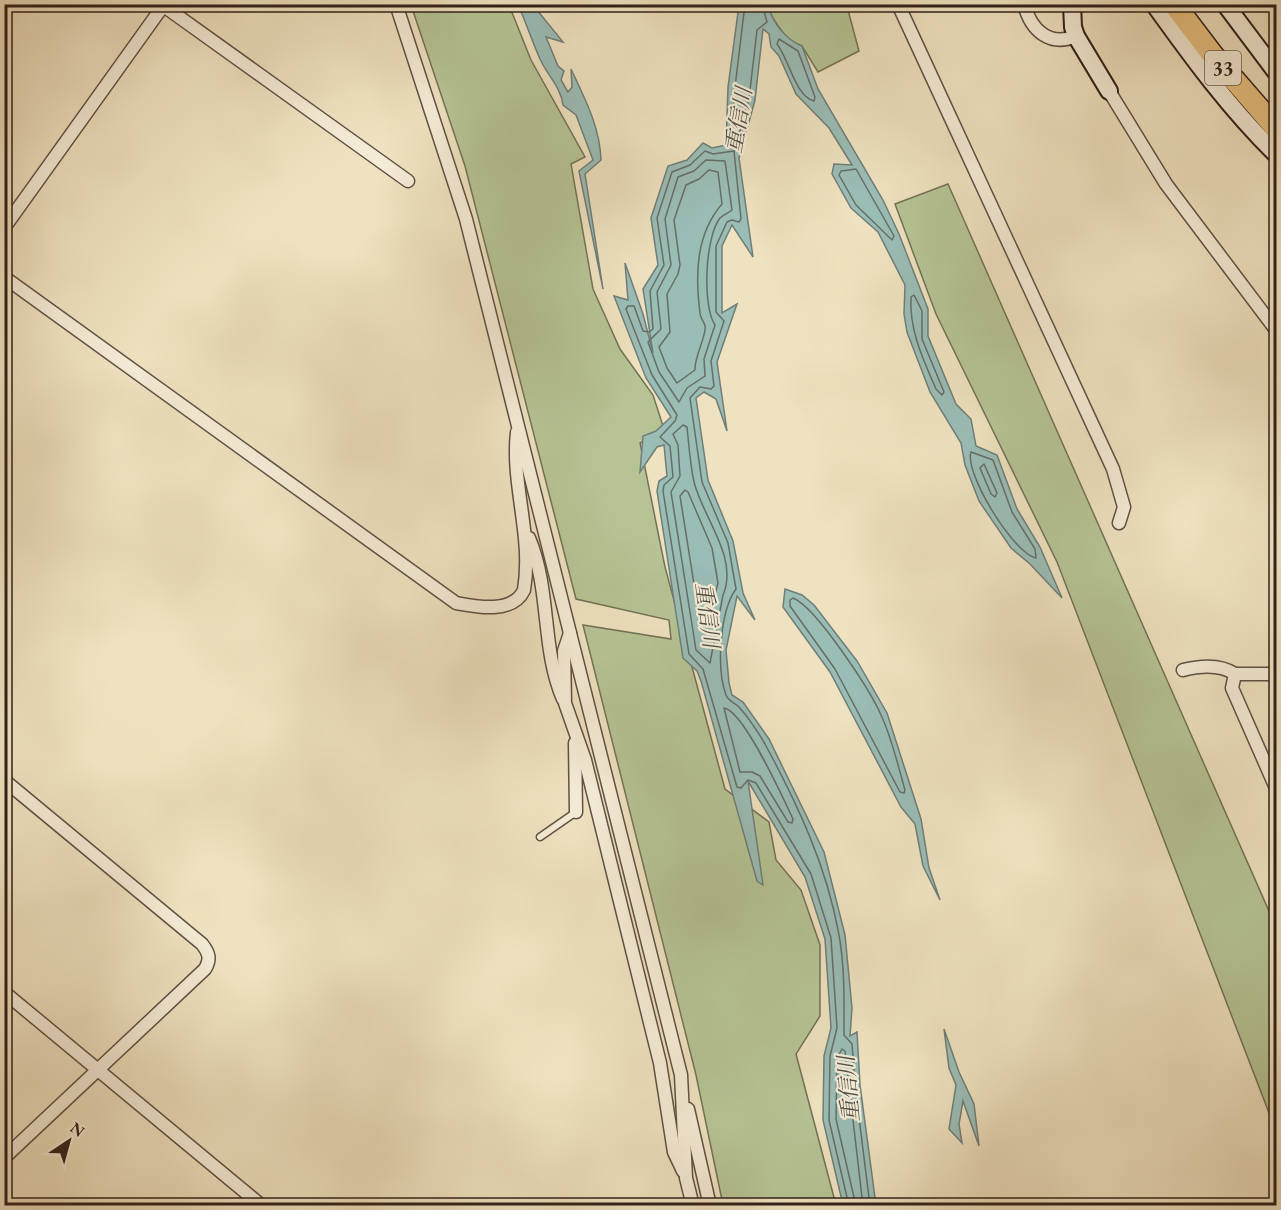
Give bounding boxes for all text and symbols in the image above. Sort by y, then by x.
road number: 33 [1205,51,1241,85]
water label: 重信川 [718,83,759,155]
water label: 重信川 [689,581,726,652]
water label: 重信川 [831,1053,866,1123]
north arrow [39,1111,99,1171]
text: N [66,1117,89,1142]

